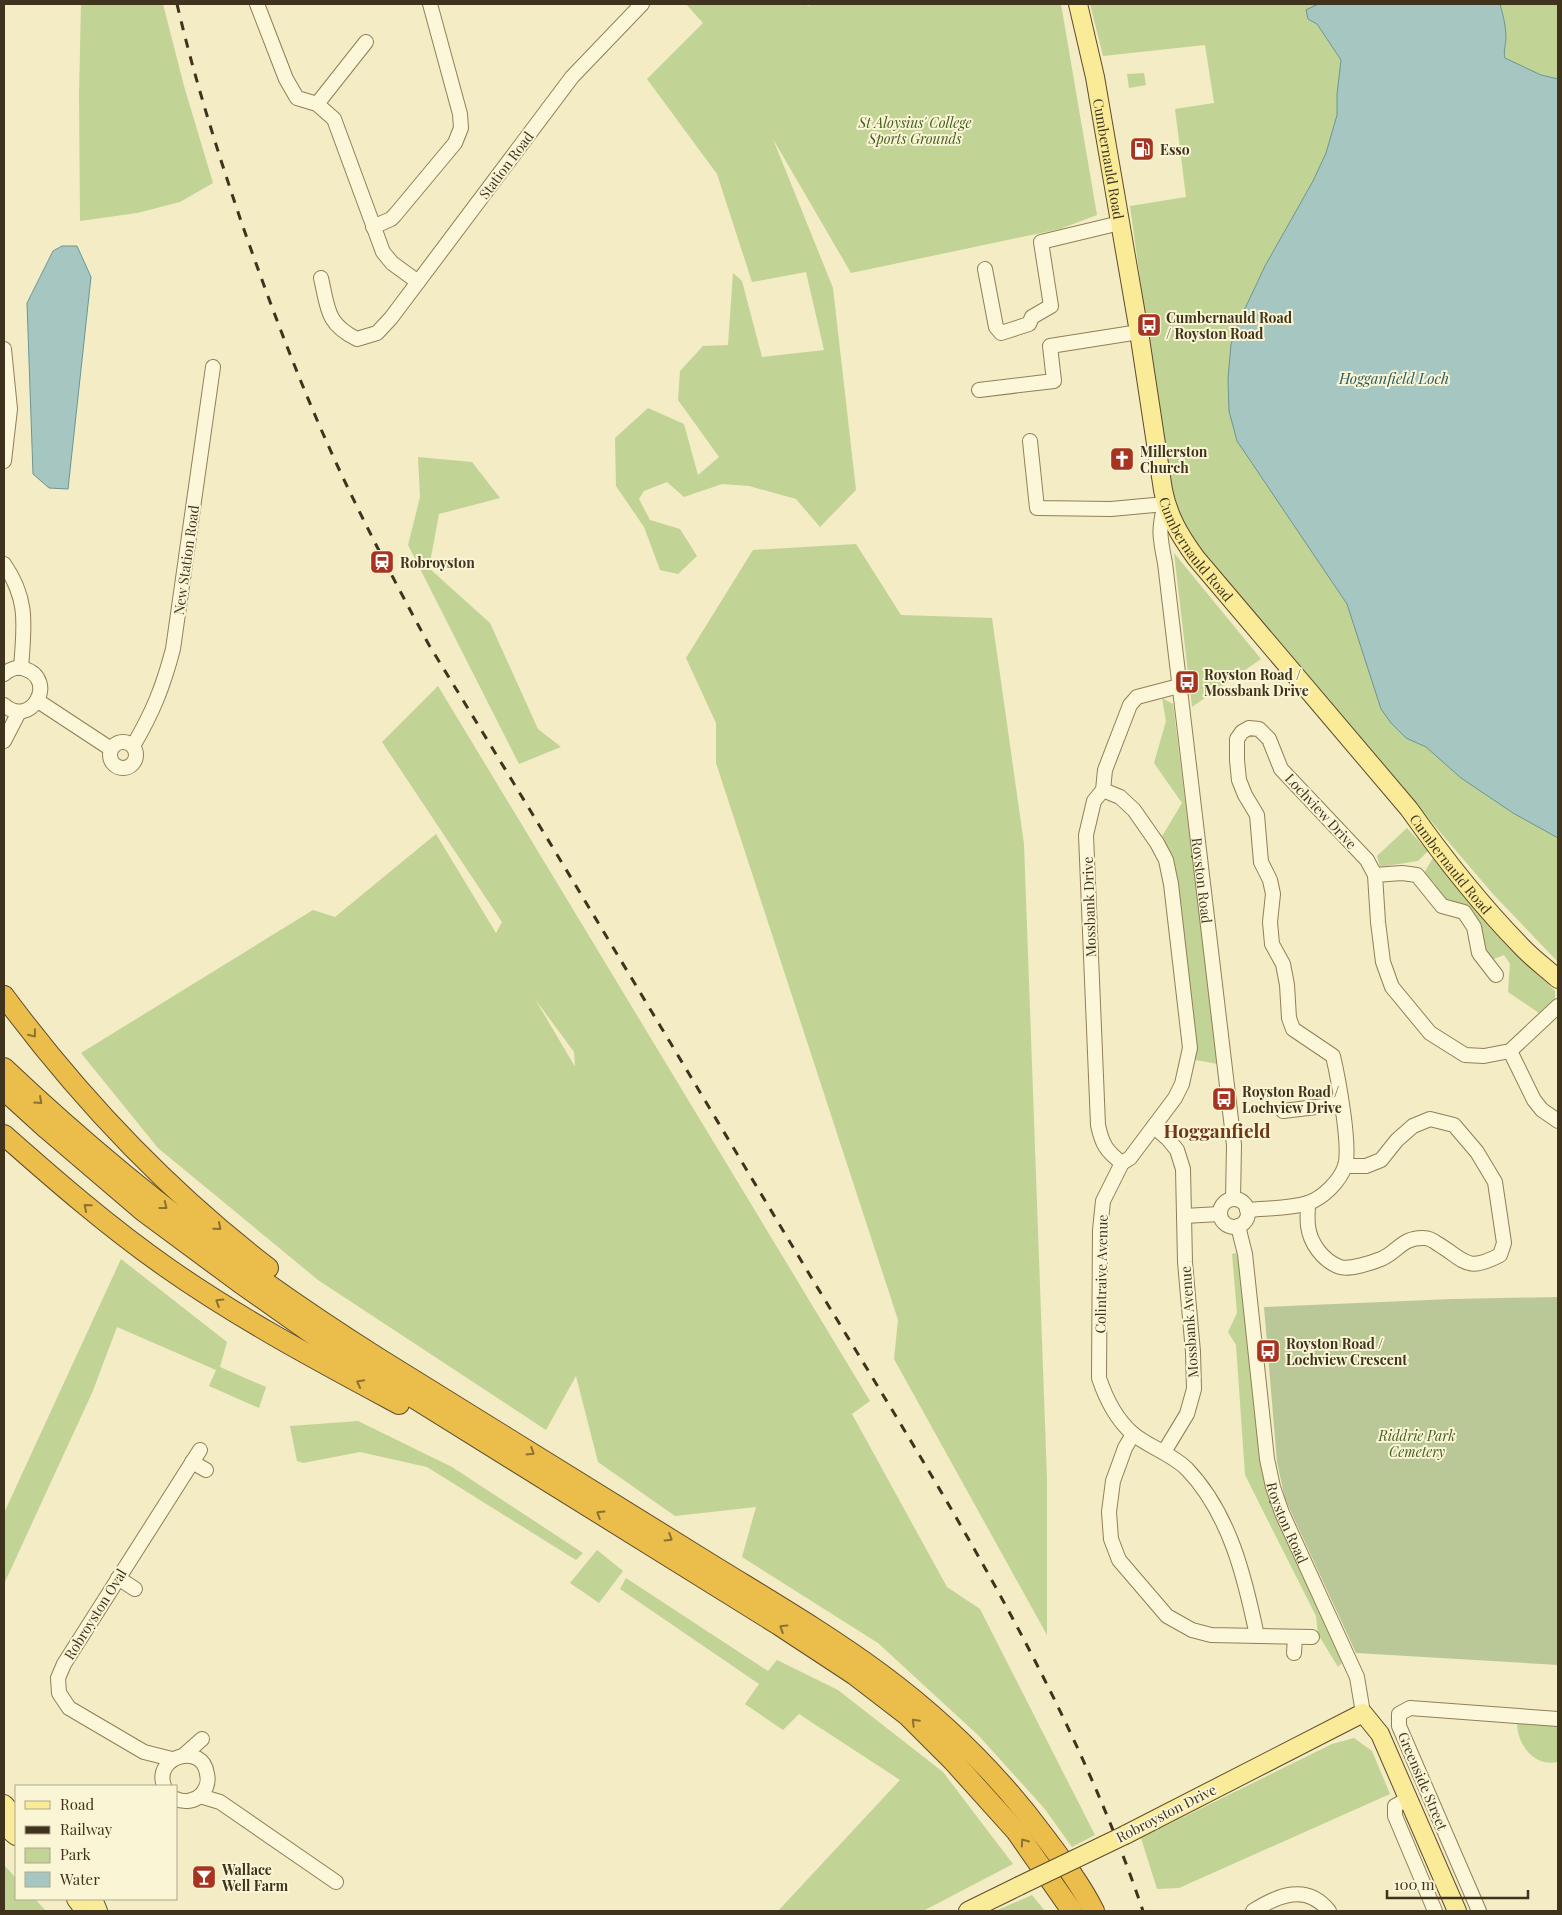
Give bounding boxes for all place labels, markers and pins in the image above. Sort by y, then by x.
fuel station icon: Esso [1129,136,1155,162]
place label: Esso [1160,140,1190,159]
place label: Cumbernauld Road / Royston Road [1166,308,1293,343]
bus stop icon: Cumbernauld Road / Royston Road [1136,312,1162,338]
place label: Millerston Church [1140,442,1208,477]
church icon: Millerston Church [1109,446,1135,472]
station icon: Robroyston [369,549,395,575]
place label: Robroyston [400,553,475,572]
place label: Royston Road / Mossbank Drive [1204,665,1309,700]
bus stop icon: Royston Road / Mossbank Drive [1174,669,1200,695]
place label: Royston Road / Lochview Drive [1242,1082,1342,1117]
bus stop icon: Royston Road / Lochview Drive [1211,1086,1237,1112]
place label: Royston Road / Lochview Crescent [1286,1334,1407,1369]
bus stop icon: Royston Road / Lochview Crescent [1255,1338,1281,1364]
place label: Wallace Well Farm [221,1860,289,1895]
bar icon: Wallace Well Farm [191,1864,217,1890]

